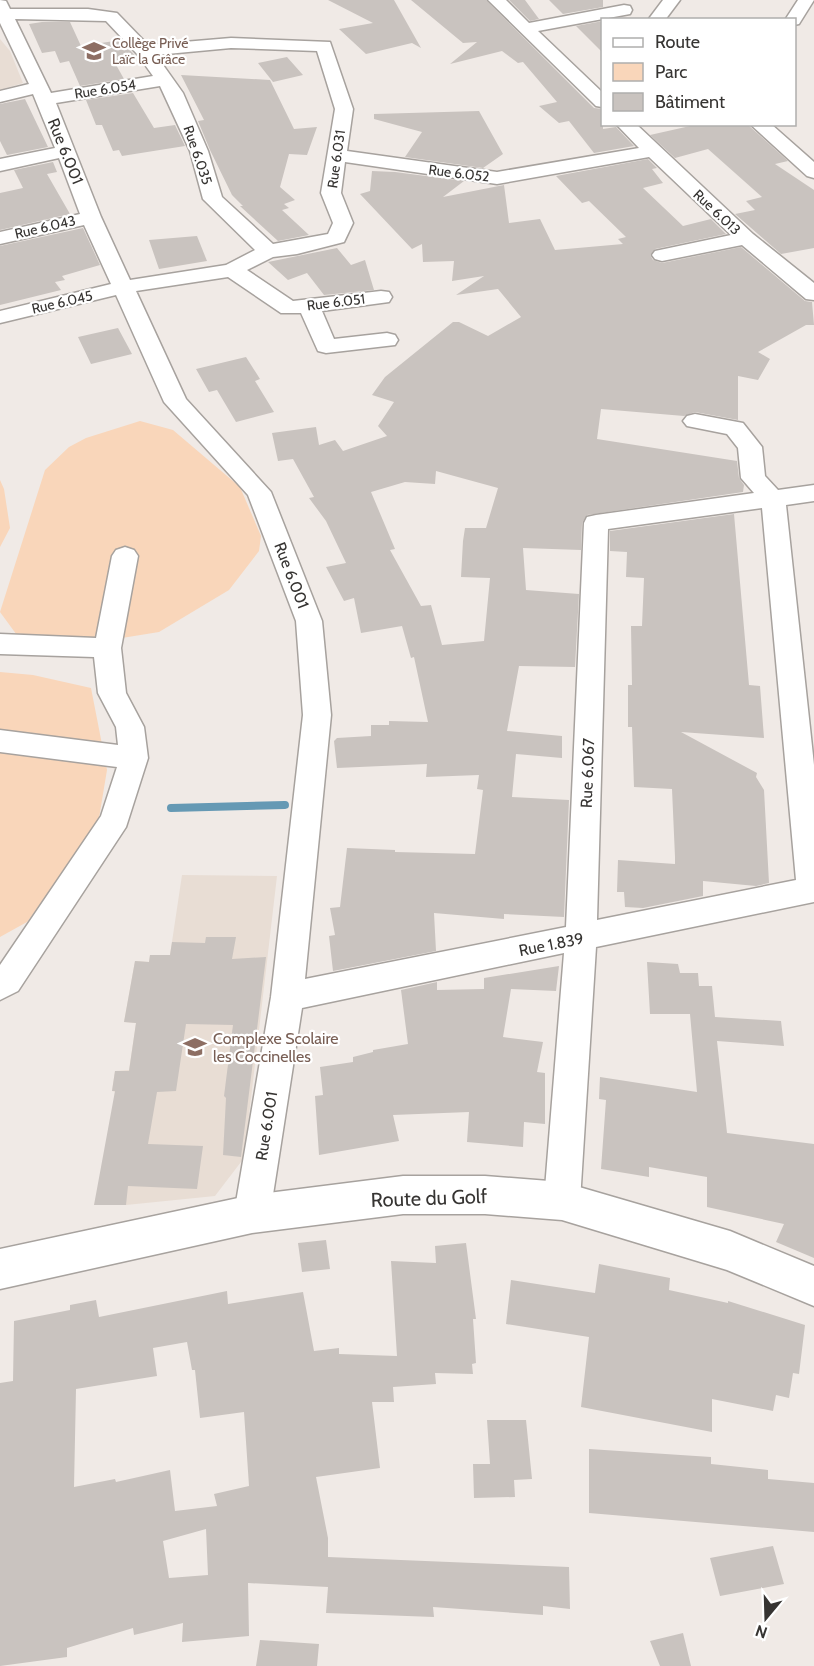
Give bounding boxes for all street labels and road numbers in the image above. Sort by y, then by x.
street label: Rue 6.054 [73,75,137,103]
street label: Rue 6.001 [44,115,87,187]
street label: Rue 6.035 [179,123,217,187]
street label: Rue 6.031 [323,129,349,189]
street label: Rue 6.052 [428,160,490,186]
street label: Rue 6.013 [689,185,745,239]
street label: Rue 6.043 [13,211,77,243]
street label: Rue 6.045 [30,286,94,318]
street label: Rue 6.051 [306,290,366,314]
street label: Rue 6.001 [270,539,313,611]
street label: Rue 6.067 [577,738,598,808]
street label: Rue 1.839 [517,929,585,960]
street label: Rue 6.001 [252,1090,281,1162]
street label: Route du Golf [370,1184,488,1212]

